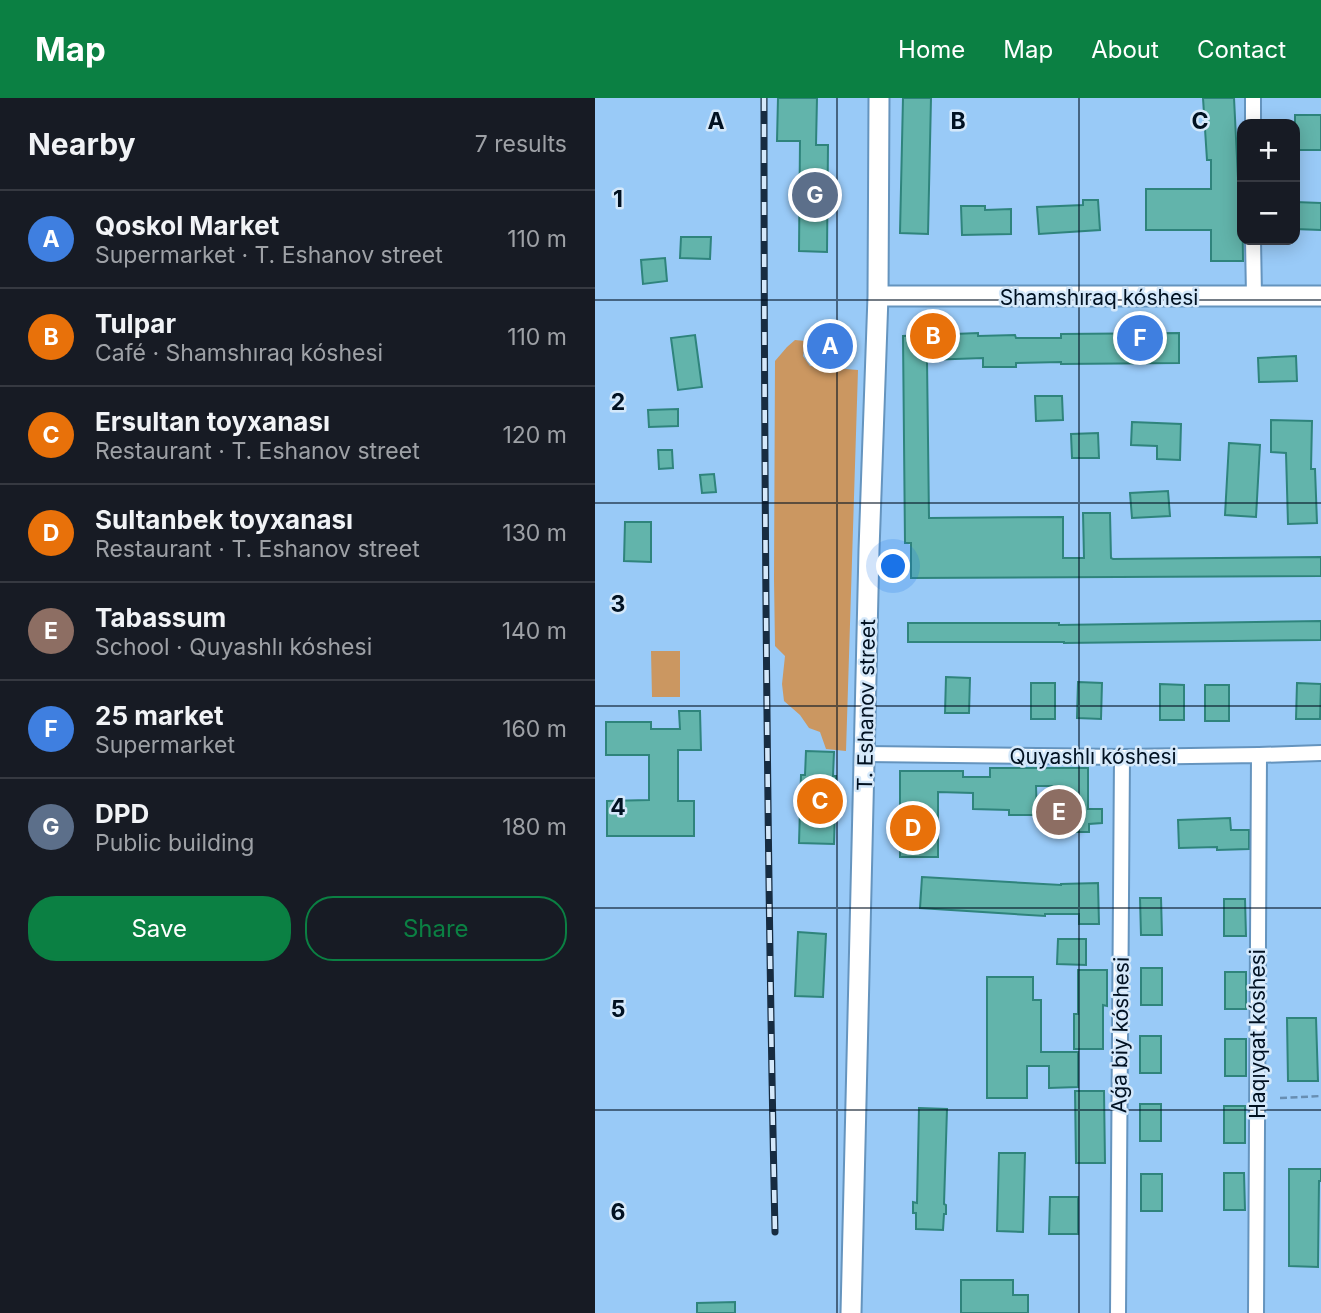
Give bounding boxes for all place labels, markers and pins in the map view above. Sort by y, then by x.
pin: G [792,169,838,221]
pin: B [910,310,956,362]
pin: F [1117,312,1163,364]
pin: A [807,320,853,372]
pin: C [797,775,843,827]
pin: E [1036,786,1082,838]
pin: D [890,802,936,854]

